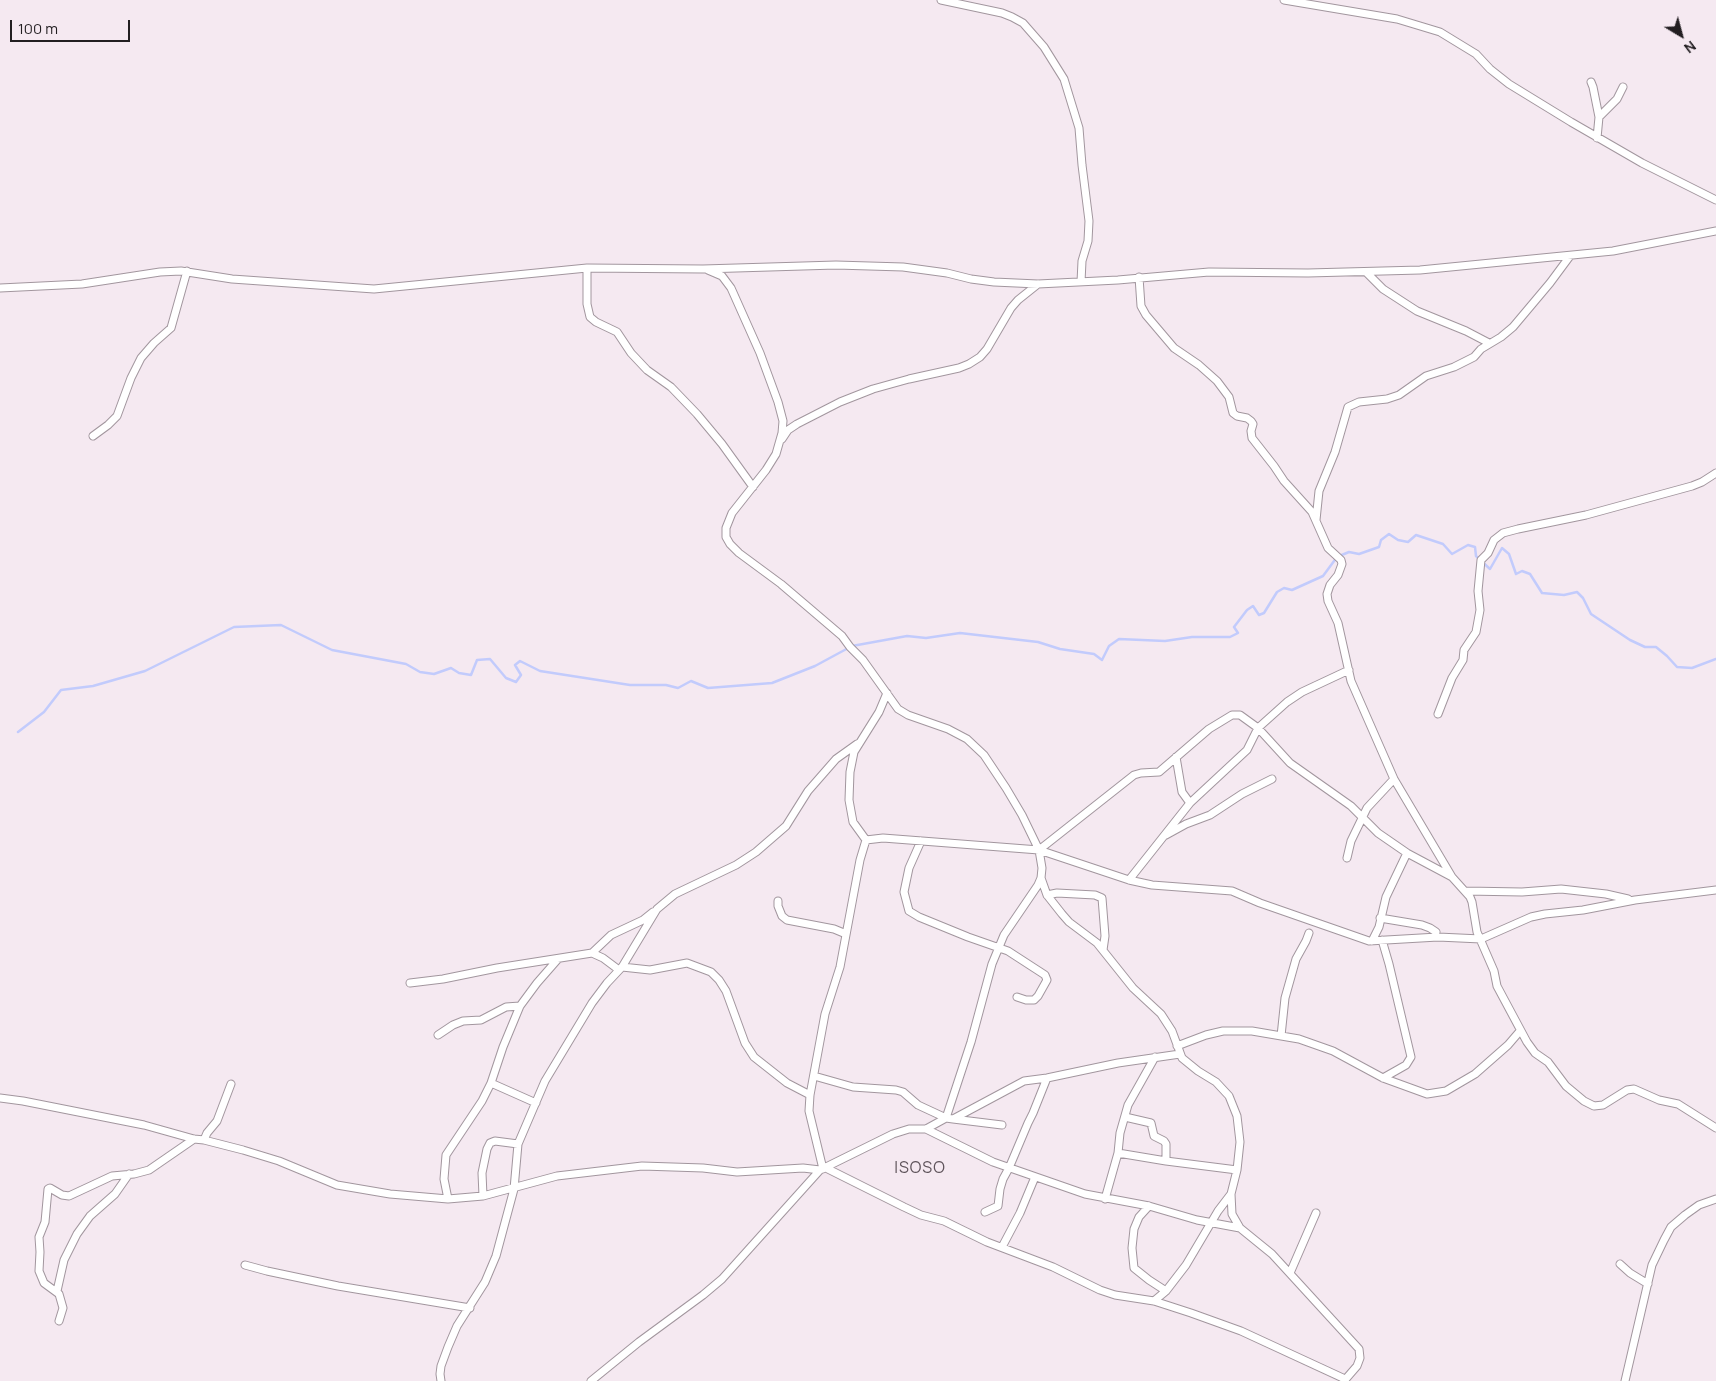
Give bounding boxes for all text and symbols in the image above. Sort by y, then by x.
scale bar [12,10,132,42]
north arrow [1656,10,1706,60]
text: 100 m [18,18,58,39]
text: N [1681,37,1700,58]
district label: ISOSO [894,1159,946,1179]

